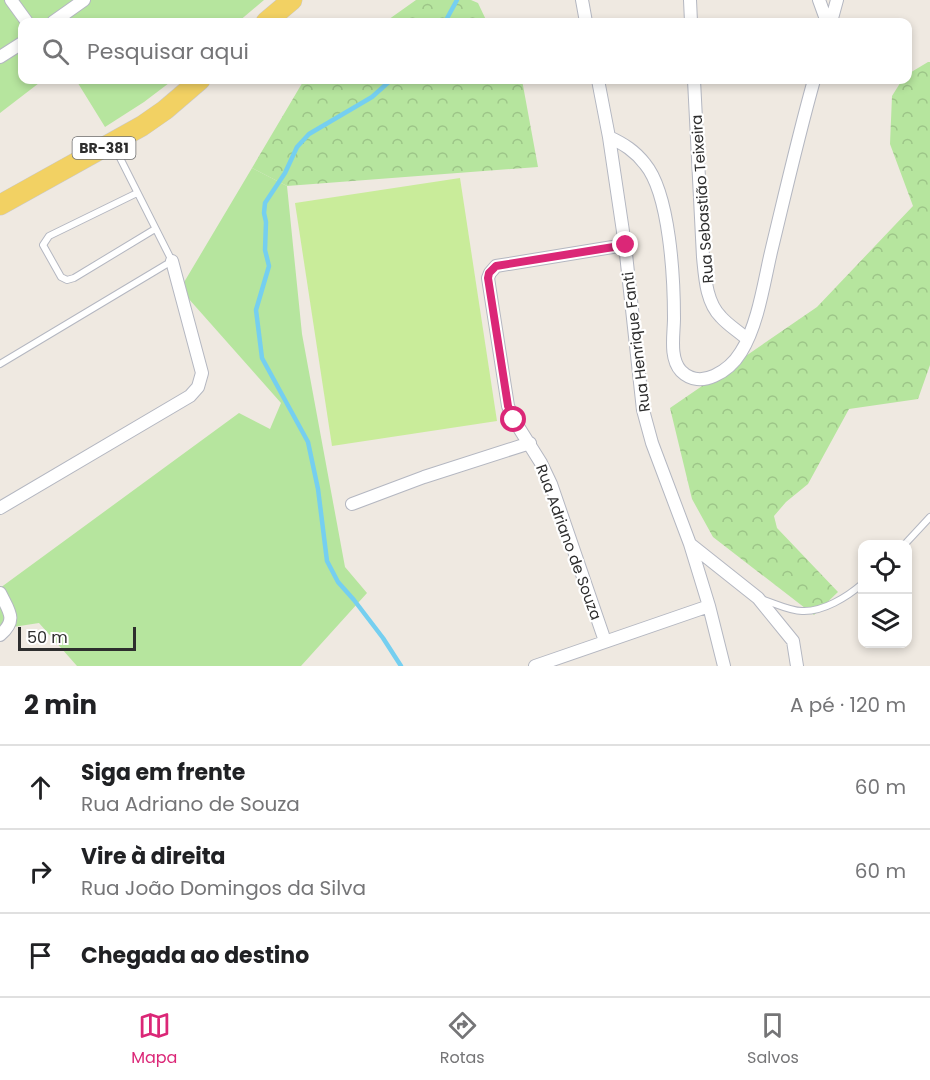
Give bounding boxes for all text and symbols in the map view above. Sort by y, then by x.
search box [18,18,912,84]
icon: search [39,35,72,68]
text: Pesquisar aqui [87,36,249,67]
street label: Rua Sebastião Teixeira [686,114,718,284]
road number: BR-381 [72,137,136,159]
route end [612,231,638,257]
street label: Rua Henrique Fanti [617,271,655,413]
route start [500,406,526,432]
street label: Rua Adriano de Souza [531,461,607,623]
map controls [858,540,912,648]
button: locate [858,540,912,594]
button: layers [858,594,912,648]
scale bar [18,624,136,652]
text: 50 m [27,626,68,649]
text: 2 min [24,687,97,723]
text: A pé · 120 m [790,691,906,719]
text: Siga em frente [81,757,245,788]
icon: ahead [24,771,57,804]
text: 60 m [855,773,906,801]
text: Rua Adriano de Souza [81,790,300,818]
text: Vire à direita [81,841,226,872]
icon: right [24,855,57,888]
text: 60 m [855,857,906,885]
text: Rua João Domingos da Silva [81,874,366,902]
icon: arrive [24,939,57,972]
text: Chegada ao destino [81,940,309,971]
tab: Mapa [131,1009,177,1070]
tab: Rotas [440,1009,485,1070]
tab: Salvos [747,1009,799,1070]

